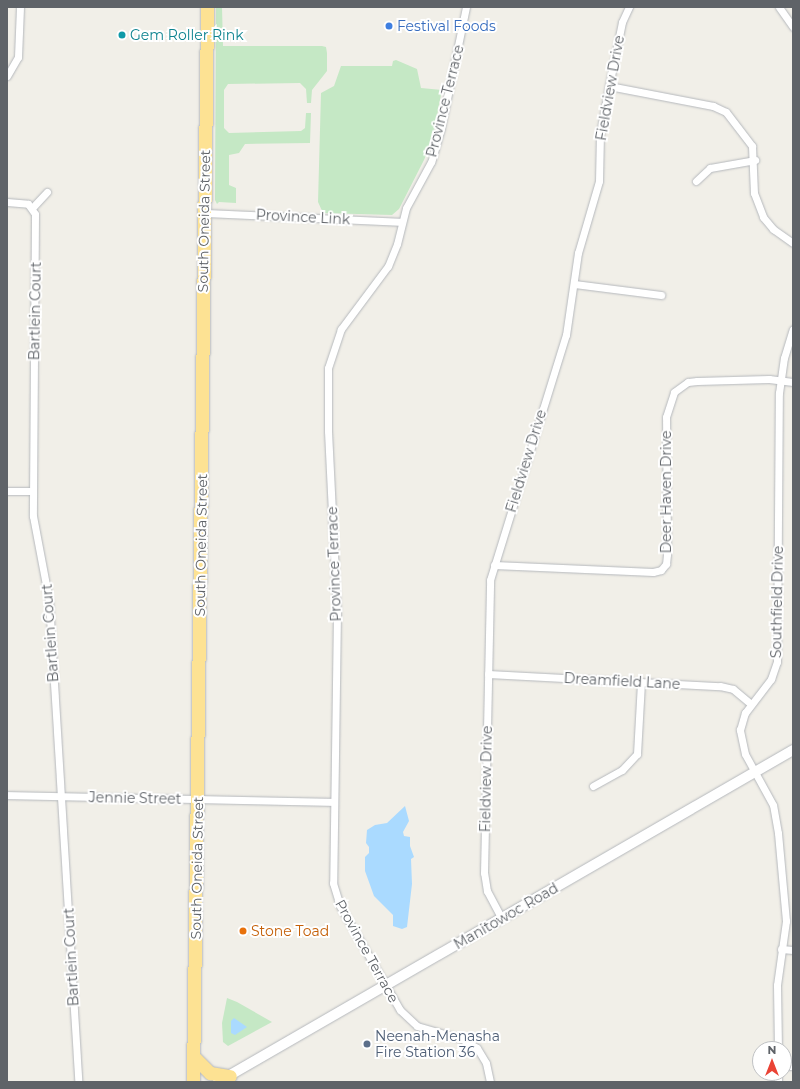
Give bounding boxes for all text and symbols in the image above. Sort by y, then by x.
place label: Festival Foods [397,18,496,34]
marker: Festival Foods [384,21,394,31]
place label: Gem Roller Rink [130,27,244,43]
marker: Gem Roller Rink [117,30,127,40]
street label: Fieldview Drive [592,34,628,142]
street label: Province Terrace [423,43,467,159]
street label: South Oneida Street [194,149,214,293]
street label: Province Link [255,206,351,228]
street label: Bartlein Court [26,261,44,361]
street label: Fieldview Drive [502,408,550,514]
street label: Deer Haven Drive [658,431,674,553]
street label: South Oneida Street [191,473,211,617]
street label: Province Terrace [324,506,344,622]
street label: Southfield Drive [768,546,786,658]
street label: Bartlein Court [38,583,62,683]
street label: Dreamfield Lane [563,670,681,692]
street label: Fieldview Drive [477,726,495,832]
street label: Jennie Street [89,789,181,807]
street label: South Oneida Street [187,796,207,940]
street label: Manitowoc Road [451,879,561,953]
street label: Province Terrace [332,897,402,1005]
street label: Bartlein Court [60,907,82,1007]
place label: Stone Toad [251,923,329,939]
marker: Stone Toad [238,926,248,936]
place label: Neenah-Menasha Fire Station 36 [375,1028,500,1060]
marker: Neenah-Menasha Fire Station 36 [362,1039,372,1049]
north arrow [752,1041,792,1081]
text: N [768,1043,776,1057]

